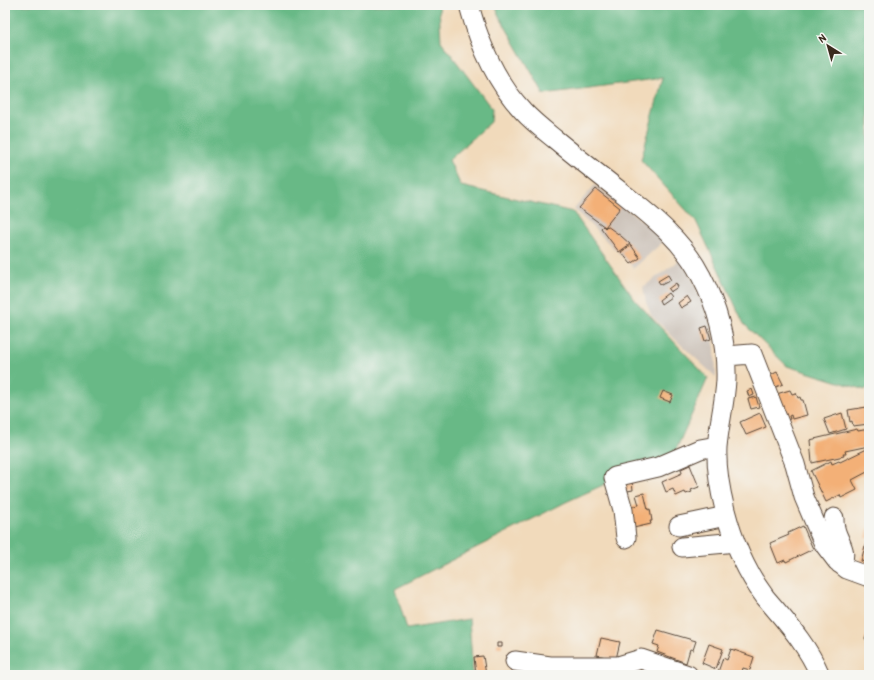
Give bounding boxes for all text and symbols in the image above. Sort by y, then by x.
north arrow [808,26,848,66]
text: N [815,31,829,45]

